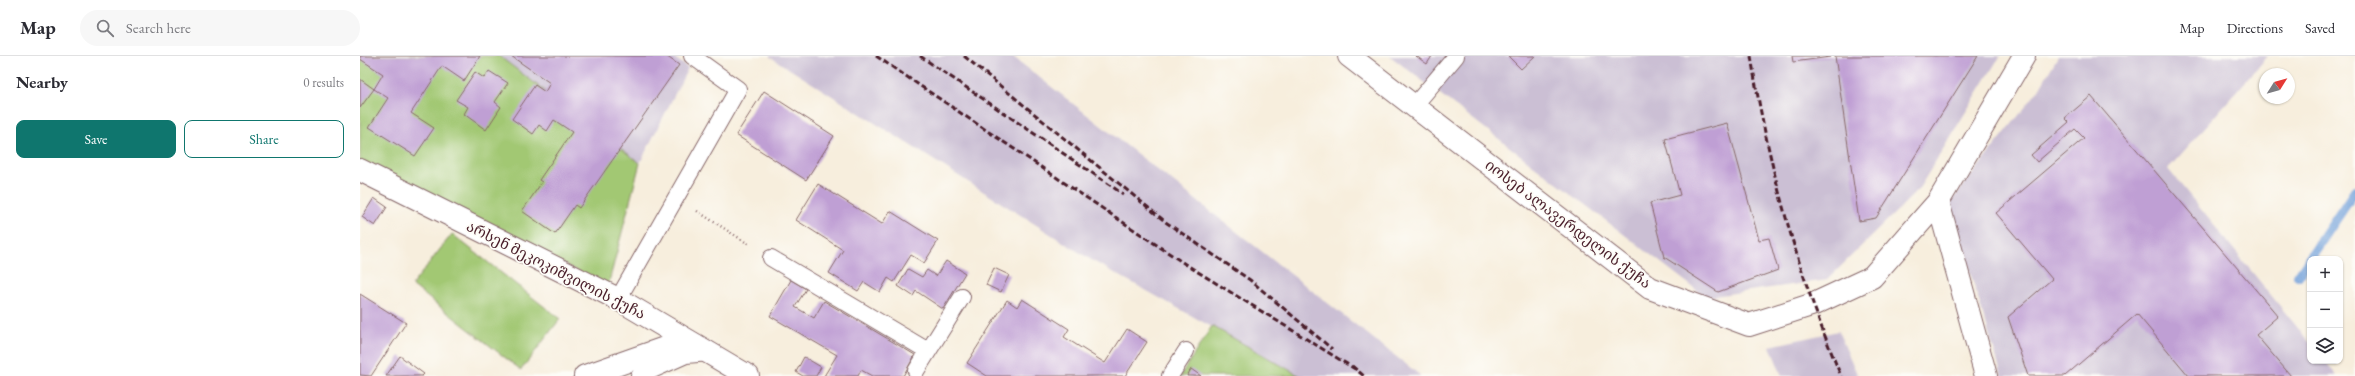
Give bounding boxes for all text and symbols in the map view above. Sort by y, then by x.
search box [80,10,360,46]
text: Map [20,15,56,40]
icon: search [94,17,116,39]
text: Search here [126,18,191,37]
text: Map [2179,19,2205,37]
text: Directions [2227,19,2283,37]
text: Saved [2305,19,2335,37]
north arrow [2259,68,2295,104]
text: Nearby [16,71,68,93]
text: 0 results [303,74,344,91]
button: Save [16,120,176,158]
button: Share [184,120,344,158]
street label: იოსებ ალავერდელის ქუჩა [1482,155,1655,292]
street label: არსენ მეკოკიშვილის ქუჩა [463,216,649,323]
map controls [2307,256,2343,364]
button: + [2307,256,2343,292]
button: − [2307,292,2343,328]
button: layers [2307,328,2343,364]

